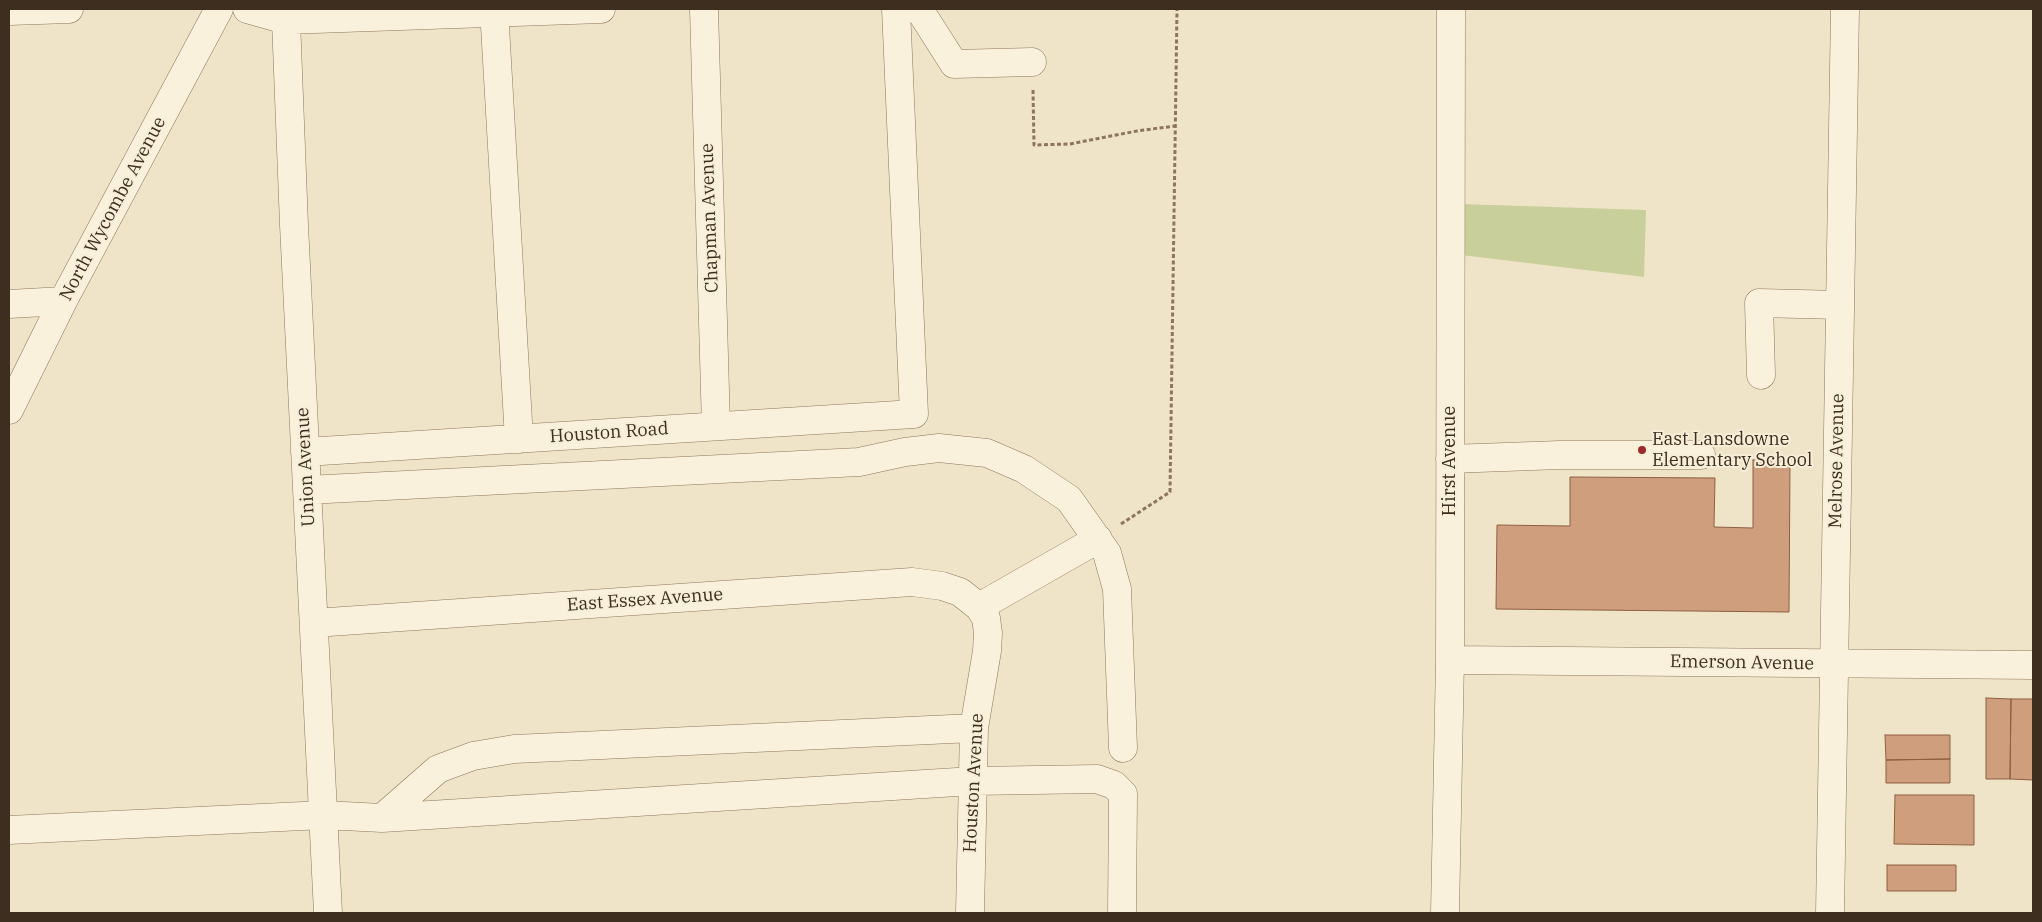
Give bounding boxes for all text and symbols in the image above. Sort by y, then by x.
street label: North Wycombe Avenue [55,113,171,305]
street label: Chapman Avenue [697,143,723,293]
street label: Melrose Avenue [1825,393,1849,529]
street label: Hirst Avenue [1439,406,1461,516]
street label: Union Avenue [292,407,320,527]
street label: Houston Road [549,418,669,448]
place label: East Lansdowne Elementary School [1652,429,1812,472]
marker: East Lansdowne Elementary School [1636,444,1648,456]
street label: East Essex Avenue [566,584,724,616]
street label: Emerson Avenue [1670,651,1814,675]
street label: Houston Avenue [960,713,988,853]

